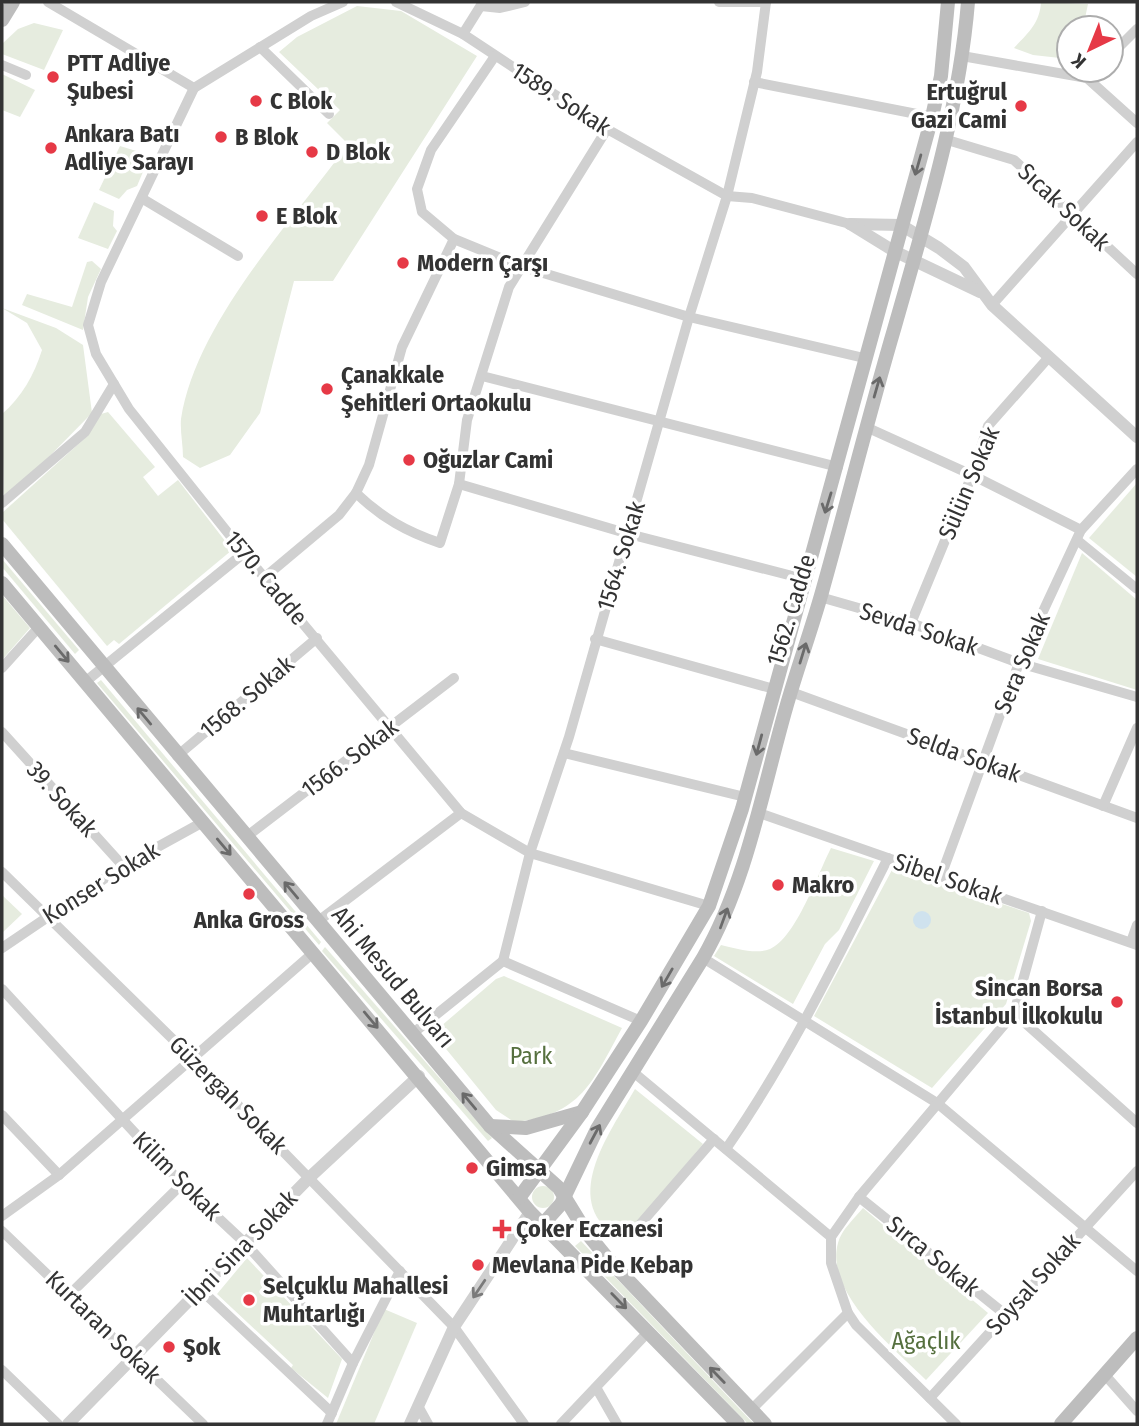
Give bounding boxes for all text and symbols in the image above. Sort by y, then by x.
north arrow [1055,14,1125,84]
text: K [1066,48,1091,73]
place label: PTT Adliye Şubesi [67,49,170,106]
street label: 1589. Sokak [506,57,617,142]
marker: PTT Adliye Şubesi [45,69,61,85]
place label: Ertuğrul Gazi Cami [911,78,1007,134]
place label: C Blok [270,87,333,115]
marker: C Blok [248,93,264,109]
marker: Ertuğrul Gazi Cami [1013,98,1029,114]
place label: Ankara Batı Adliye Sarayı [64,120,194,176]
place label: B Blok [235,123,299,151]
marker: B Blok [213,129,229,145]
place label: D Blok [326,138,391,166]
marker: Ankara Batı Adliye Sarayı [43,140,59,156]
marker: D Blok [304,144,320,160]
one-way arrow [911,153,924,175]
street label: Sıcak Sokak [1012,158,1116,257]
place label: E Blok [276,202,338,230]
marker: E Blok [254,208,270,224]
place label: Modern Çarşı [417,249,548,278]
marker: Modern Çarşı [395,255,411,271]
place label: Çanakkale Şehitleri Ortaokulu [341,361,532,418]
one-way arrow [871,376,884,399]
marker: Çanakkale Şehitleri Ortaokulu [319,381,335,397]
street label: Sülün Sokak [933,422,1006,544]
place label: Oğuzlar Cami [423,446,553,474]
marker: Oğuzlar Cami [401,452,417,468]
one-way arrow [820,491,833,513]
street label: 1564. Sokak [591,497,651,614]
street label: 1570. Cadde [219,525,313,631]
street label: 1562. Cadde [761,551,821,669]
street label: Sevda Sokak [856,597,982,662]
street label: Sera Sokak [988,607,1056,718]
one-way arrow [797,643,810,665]
one-way arrow [54,645,70,663]
street label: 1568. Sokak [195,649,300,744]
one-way arrow [136,707,152,725]
street label: 1566. Sokak [296,712,404,803]
street label: Selda Sokak [904,722,1025,789]
one-way arrow [752,734,765,756]
street label: 39. Sokak [21,756,103,843]
street label: Konser Sokak [38,836,165,930]
one-way arrow [216,837,232,855]
street label: Sibel Sokak [890,847,1007,911]
place label: Makro [792,871,855,899]
marker: Makro [770,877,786,893]
one-way arrow [283,881,299,899]
marker: Anka Gross [241,886,257,902]
street label: Ahi Mesud Bulvarı [326,901,460,1053]
place label: Anka Gross [193,906,305,934]
one-way arrow [718,908,731,929]
one-way arrow [659,967,673,987]
place label: Sincan Borsa İstanbul İlkokulu [935,974,1103,1030]
marker: Sincan Borsa İstanbul İlkokulu [1109,994,1125,1010]
one-way arrow [363,1011,379,1029]
street label: Güzergah Sokak [163,1030,293,1160]
park label: Park [510,1042,553,1070]
one-way arrow [461,1093,477,1111]
one-way arrow [588,1124,602,1145]
street label: Kilim Sokak [127,1126,228,1227]
place label: Gimsa [486,1154,547,1182]
marker: Gimsa [464,1160,480,1176]
street label: İbni Sina Sokak [179,1184,304,1312]
street label: Sırca Sokak [881,1210,986,1302]
place label: Çoker Eczanesi [516,1215,663,1244]
marker: Çoker Eczanesi [494,1221,510,1237]
street label: Soysal Sokak [980,1227,1086,1340]
place label: Mevlana Pide Kebap [492,1251,693,1279]
marker: Mevlana Pide Kebap [470,1257,486,1273]
street label: Kurtaran Sokak [40,1265,167,1389]
place label: Selçuklu Mahallesi Muhtarlığı [263,1272,448,1328]
one-way arrow [472,1279,486,1298]
marker: Selçuklu Mahallesi Muhtarlığı [241,1292,257,1308]
one-way arrow [610,1292,627,1309]
park label: Ağaçlık [891,1327,961,1355]
place label: Şok [183,1333,221,1362]
marker: Şok [161,1339,177,1355]
one-way arrow [709,1367,726,1384]

